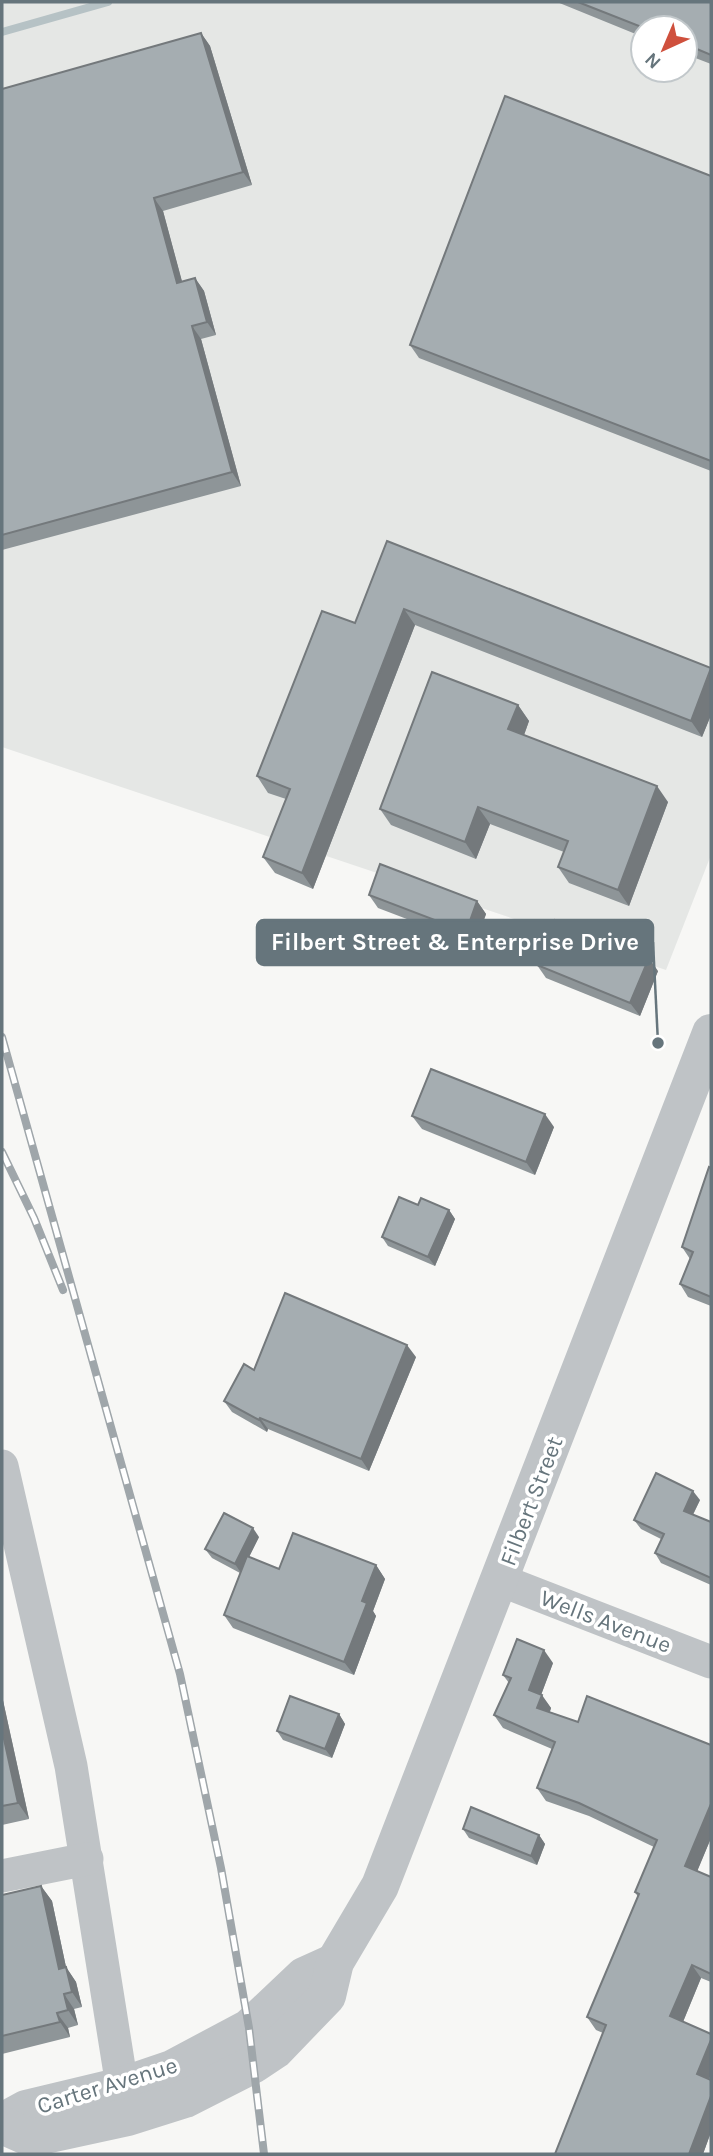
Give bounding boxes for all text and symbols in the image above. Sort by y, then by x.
north arrow [629,14,699,84]
text: N [640,48,665,73]
callout: Filbert Street & Enterprise Drive [257,920,653,965]
text: Filbert Street & Enterprise Drive [271,928,639,956]
street label: Filbert Street [494,1432,569,1570]
street label: Wells Avenue [537,1584,675,1659]
street label: Carter Avenue [34,2051,180,2120]

